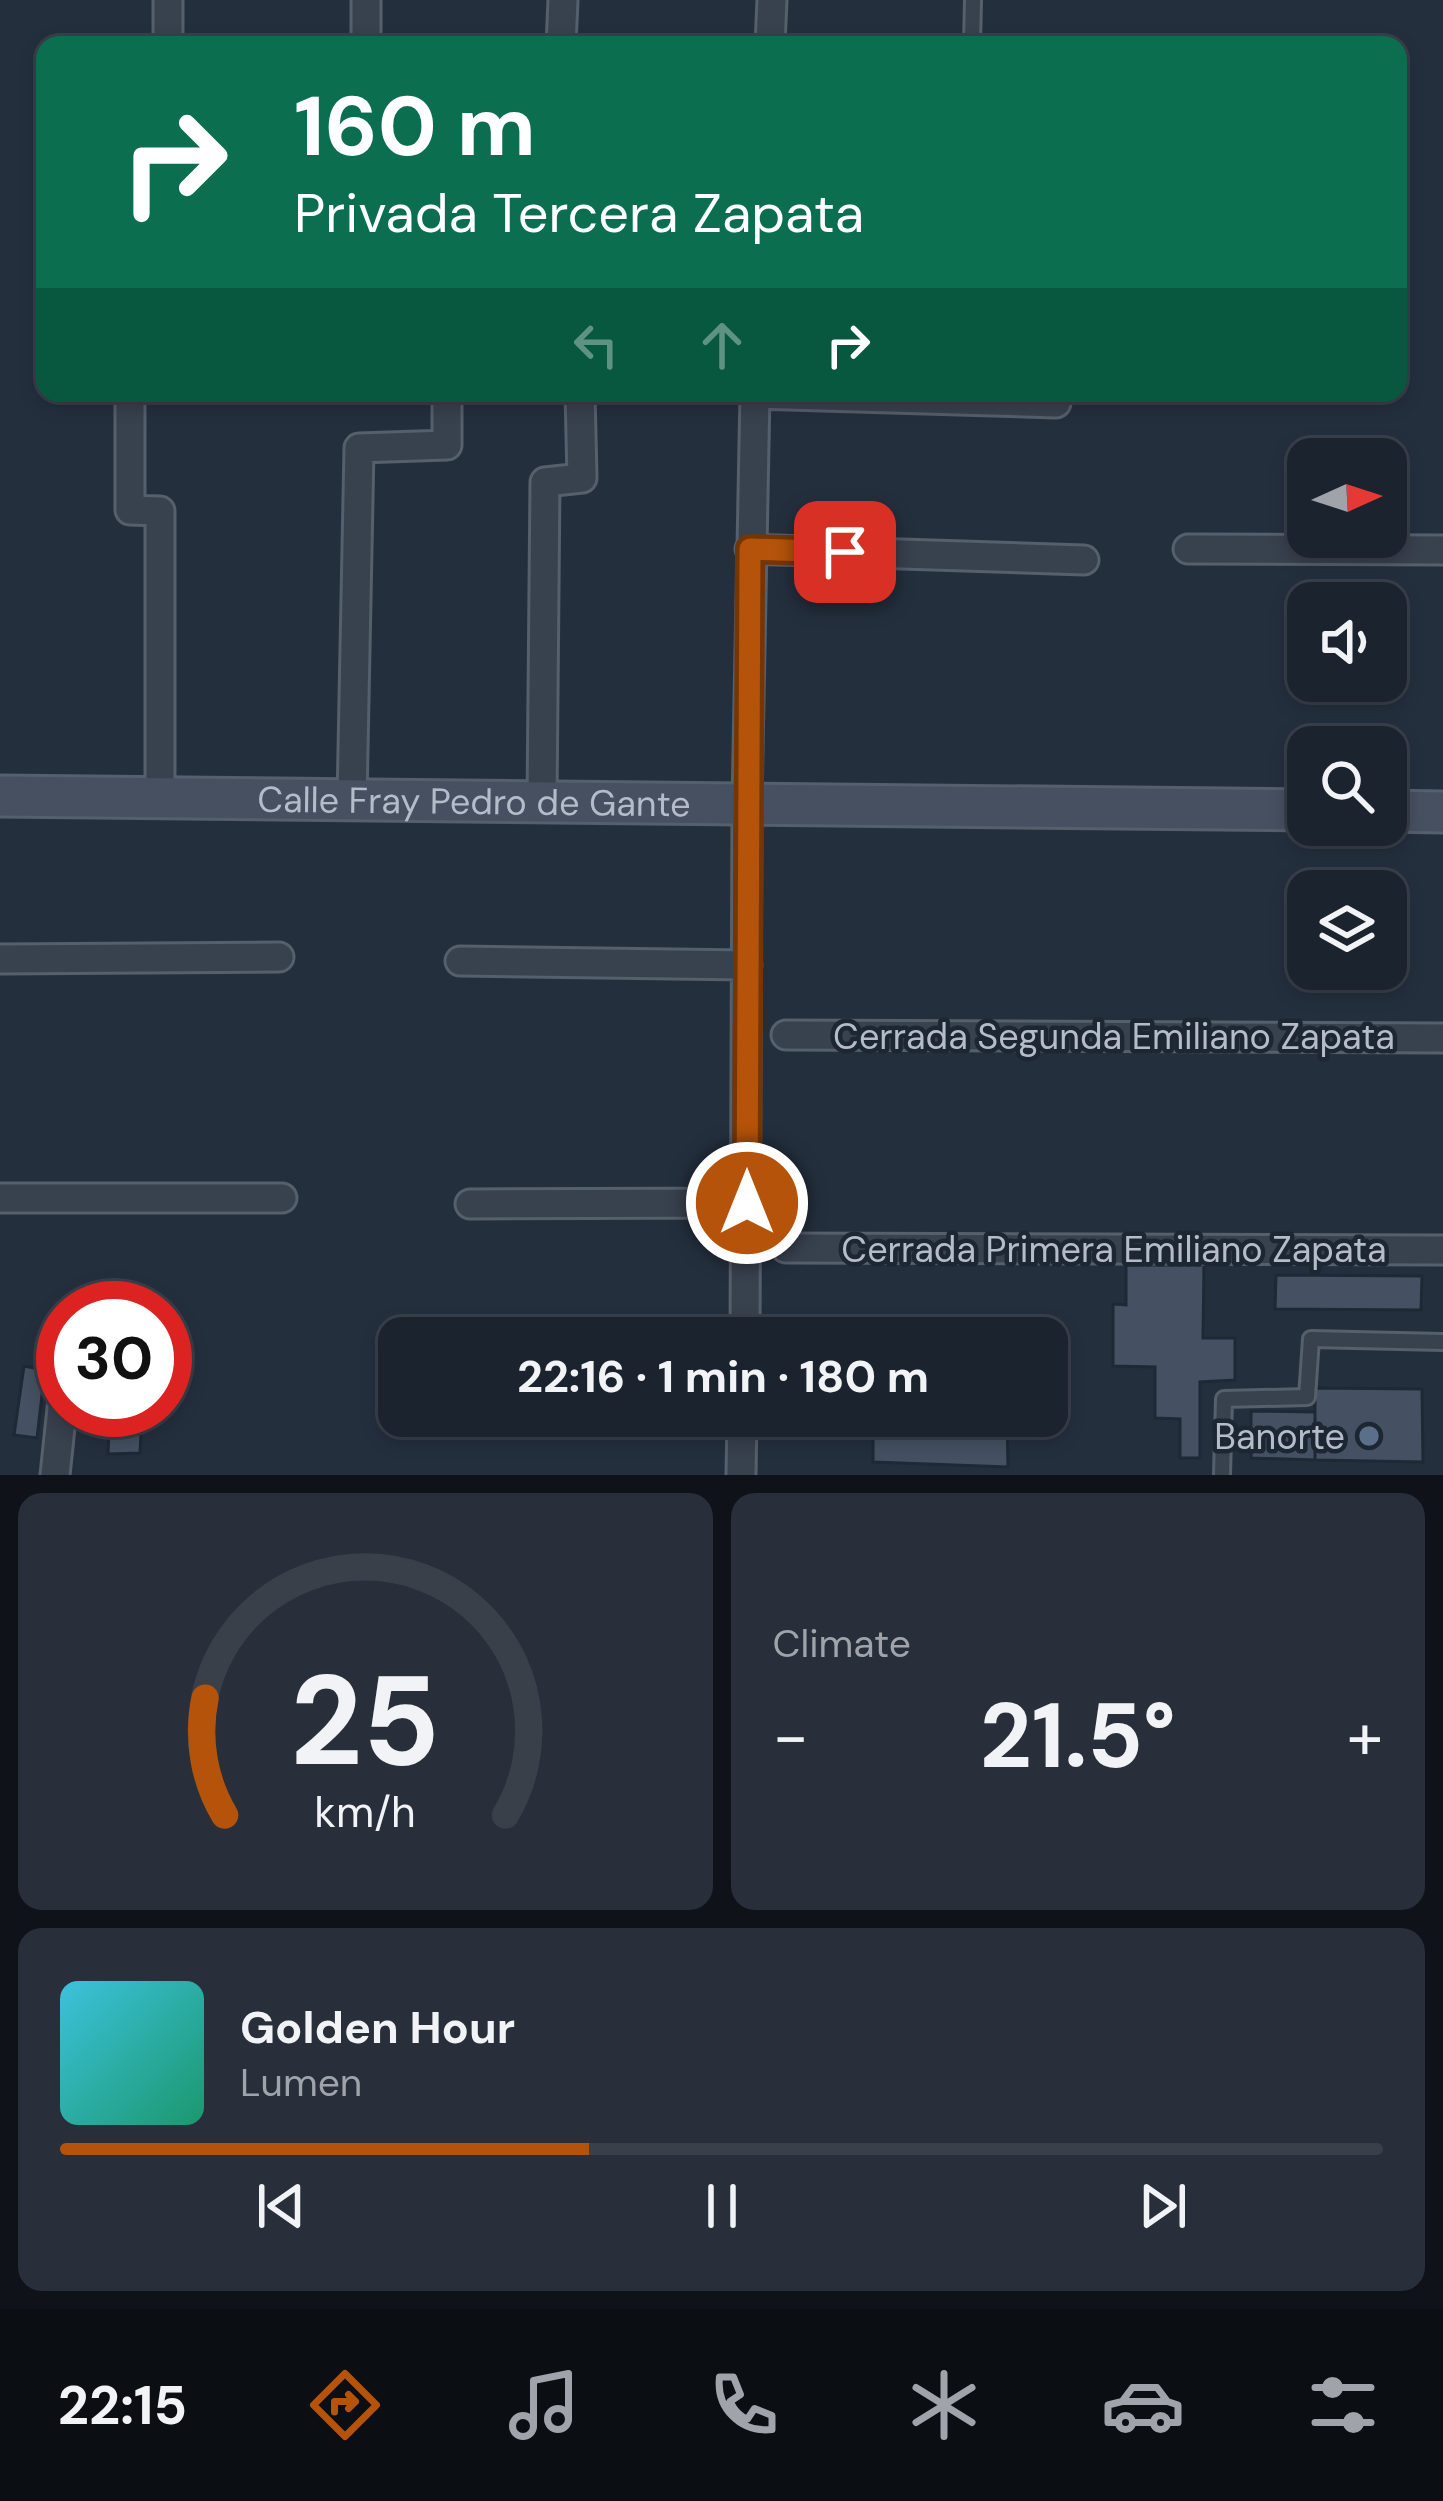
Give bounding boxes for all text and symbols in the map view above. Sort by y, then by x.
text: 160 m [294,72,536,181]
icon: right [96,84,252,240]
text: Privada Tercera Zapata [294,178,864,249]
icon: left [563,312,629,378]
icon: ahead [689,312,755,378]
icon: right [815,312,881,378]
north arrow [1287,438,1407,558]
map controls [1287,438,1407,990]
pin [794,501,896,603]
icon: arrive [812,519,878,585]
button: sound [1287,582,1407,702]
button: search [1287,726,1407,846]
street label: Calle Fray Pedro de Gante [257,776,691,827]
button: layers [1287,870,1407,990]
street label: Cerrada Segunda Emiliano Zapata [833,1013,1395,1060]
position arrow [684,1140,810,1266]
street label: Cerrada Primera Emiliano Zapata [841,1226,1387,1273]
speed limit sign: 30 [36,1281,192,1437]
text: 22:16 · 1 min · 180 m [517,1347,929,1406]
place label: Banorte [1214,1413,1345,1460]
marker: Banorte [1356,1423,1382,1449]
text: Climate [773,1618,911,1669]
text: 25 [290,1640,440,1803]
text: 21.5° [980,1678,1176,1795]
text: − [773,1694,809,1779]
text: + [1347,1694,1383,1779]
text: km/h [315,1783,416,1839]
text: Golden Hour [240,1998,515,2057]
text: Lumen [240,2057,362,2108]
icon: previous [248,2173,314,2239]
icon: pause [689,2173,755,2239]
icon: next [1130,2173,1196,2239]
icon: directions [303,2363,387,2447]
icon: music [502,2363,586,2447]
icon: phone [702,2363,786,2447]
icon: climate [902,2363,986,2447]
icon: car [1101,2363,1185,2447]
icon: filters [1301,2363,1385,2447]
text: 22:15 [58,2370,187,2441]

